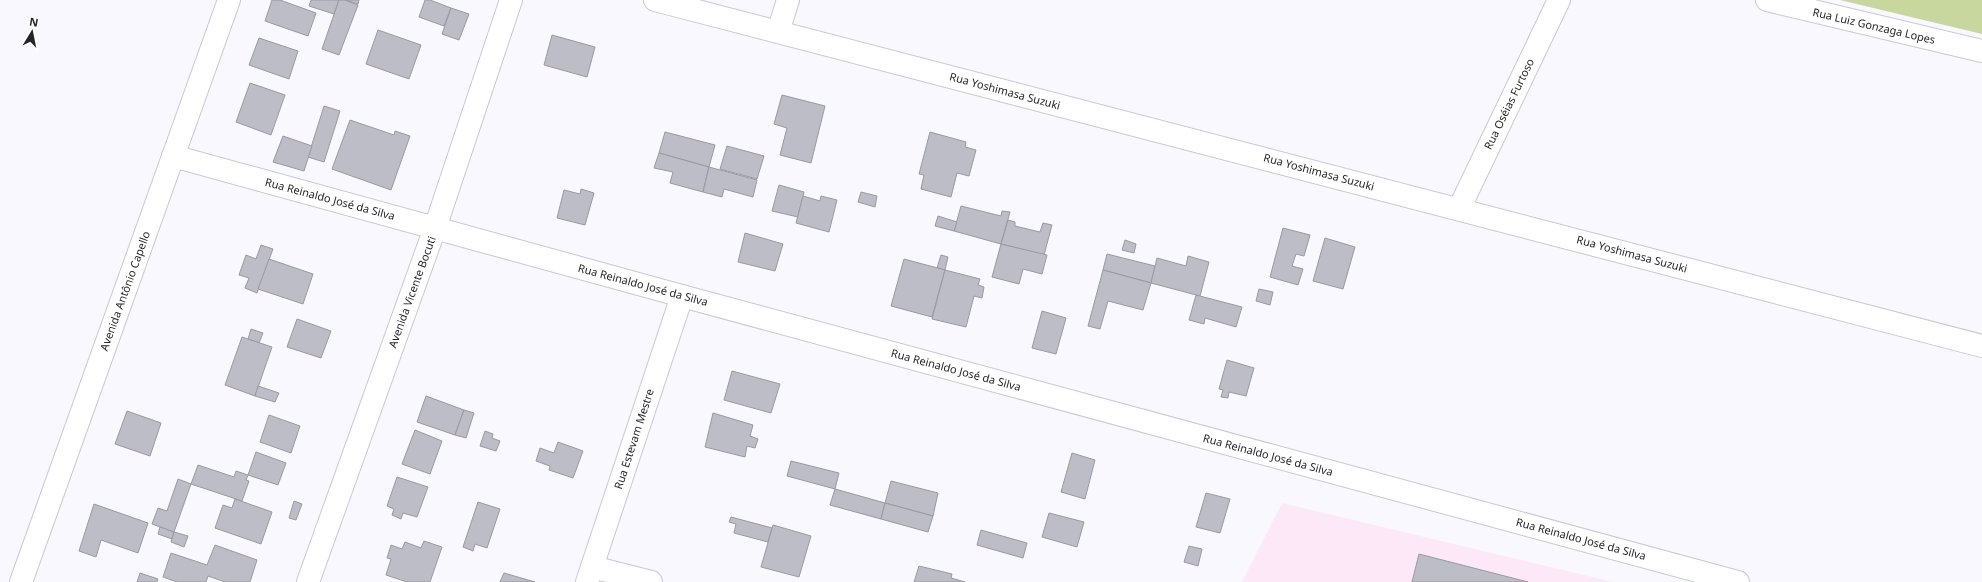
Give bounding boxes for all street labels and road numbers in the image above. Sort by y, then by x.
street label: Rua Luiz Gonzaga Lopes [1811,4,1937,47]
street label: Rua Oséias Furtoso [1480,55,1537,152]
street label: Rua Yoshimasa Suzuki [948,68,1062,113]
street label: Rua Yoshimasa Suzuki [1262,149,1376,194]
street label: Rua Reinaldo José da Silva [264,174,397,223]
street label: Avenida Antônio Capello [96,229,153,353]
street label: Rua Yoshimasa Suzuki [1575,231,1689,276]
street label: Avenida Vicente Bocuti [384,234,439,350]
street label: Rua Reinaldo José da Silva [577,260,710,309]
street label: Rua Reinaldo José da Silva [890,345,1023,394]
street label: Rua Estevam Mestre [610,387,657,491]
street label: Rua Reinaldo José da Silva [1202,430,1335,479]
street label: Rua Reinaldo José da Silva [1515,514,1648,563]

